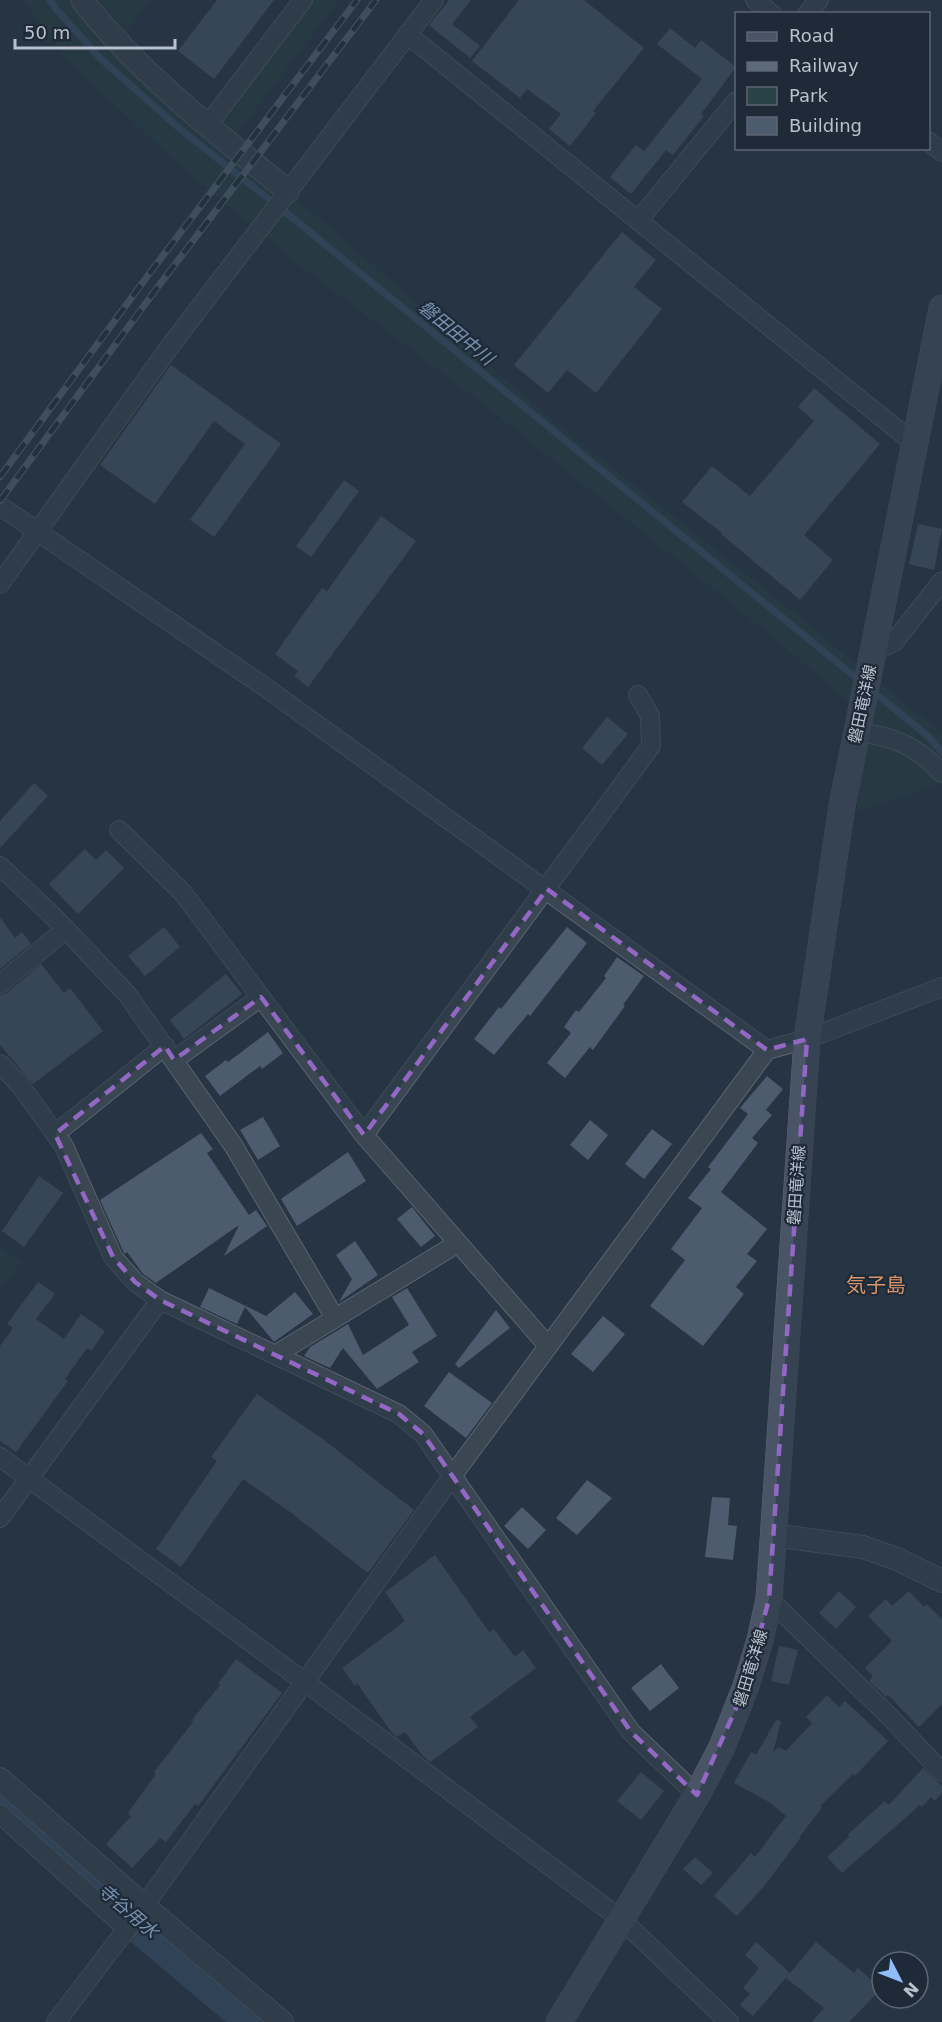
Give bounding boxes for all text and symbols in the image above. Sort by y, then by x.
scale bar [15,12,176,50]
legend [735,12,930,150]
text: 50 m [24,22,70,43]
text: Road [789,25,834,46]
text: Railway [789,55,859,76]
text: Park [789,85,828,106]
text: Building [789,115,862,136]
water label: 磐田田中川 [415,296,499,370]
street label: 磐田竜洋線 [845,663,880,745]
street label: 磐田竜洋線 [784,1144,809,1226]
district label: 気子島 [846,1273,906,1297]
street label: 磐田竜洋線 [730,1627,771,1709]
water label: 寺谷用水 [94,1879,164,1943]
north arrow [870,1950,930,2010]
text: N [899,1978,922,2001]

